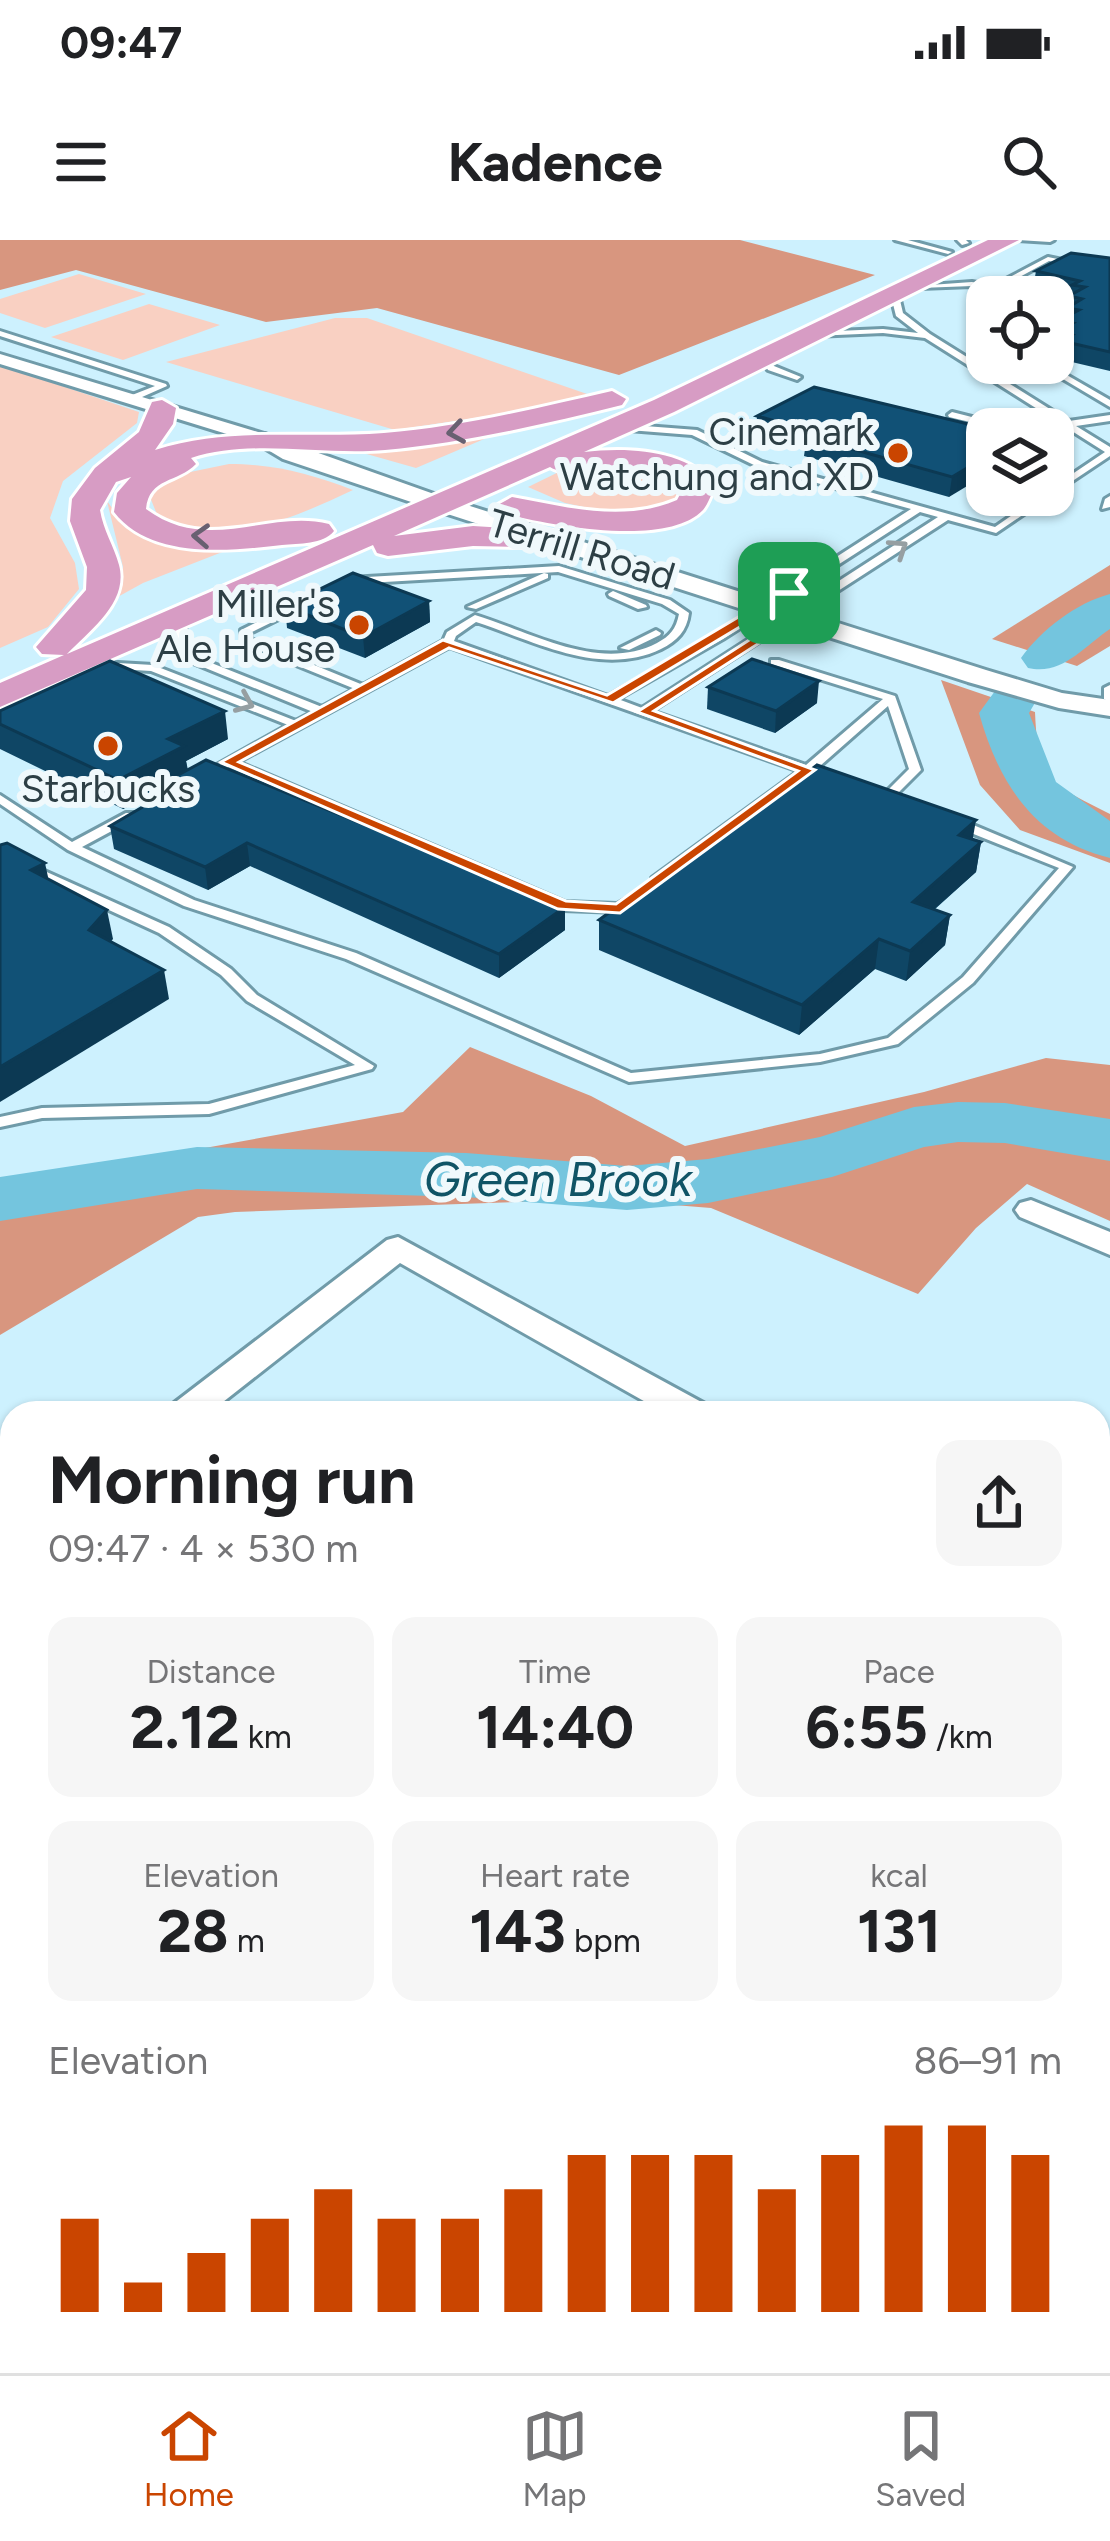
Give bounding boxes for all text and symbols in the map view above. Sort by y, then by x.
text: 09:47 [60,15,182,69]
icon: menu [48,129,114,195]
icon: search [996,129,1062,195]
text: Kadence [447,130,663,195]
map controls [966,276,1074,516]
button: locate [966,276,1074,384]
place label: Cinemark Watchung and XD [560,408,874,500]
button: layers [966,408,1074,516]
one-way arrow [446,418,466,443]
marker: Cinemark Watchung and XD [885,440,911,466]
street label: Terrill Road [483,499,681,600]
one-way arrow [191,523,210,549]
one-way arrow [886,540,908,562]
pin [738,542,840,644]
icon: arrive [756,560,822,626]
place label: Miller's Ale House [156,580,335,672]
marker: Miller's Ale House [346,612,372,638]
one-way arrow [233,689,254,713]
marker: Starbucks [95,733,121,759]
place label: Starbucks [21,765,195,812]
water label: Green Brook [424,1150,694,1208]
text: Morning run [48,1440,416,1520]
button: share [936,1440,1062,1566]
text: 09:47 · 4 × 530 m [48,1525,359,1572]
text: Distance [146,1652,276,1691]
text: Time [519,1652,591,1691]
text: Pace [863,1652,935,1691]
text: 2.12 [130,1691,240,1763]
text: 14:40 [476,1691,634,1763]
text: 6:55 [805,1691,928,1763]
text: km [240,1717,292,1756]
text: /km [928,1717,993,1756]
text: Elevation [143,1856,279,1895]
text: Heart rate [480,1856,630,1895]
text: kcal [870,1856,928,1895]
text: 28 [157,1895,229,1967]
text: 143 [469,1895,566,1967]
text: 131 [857,1895,941,1967]
text: m [229,1921,265,1960]
text: bpm [566,1921,641,1960]
text: Elevation [48,2037,208,2084]
text: 86–91 m [914,2037,1062,2084]
tab: Home [144,2403,234,2514]
tab: Map [522,2403,588,2514]
tab: Saved [875,2403,966,2514]

